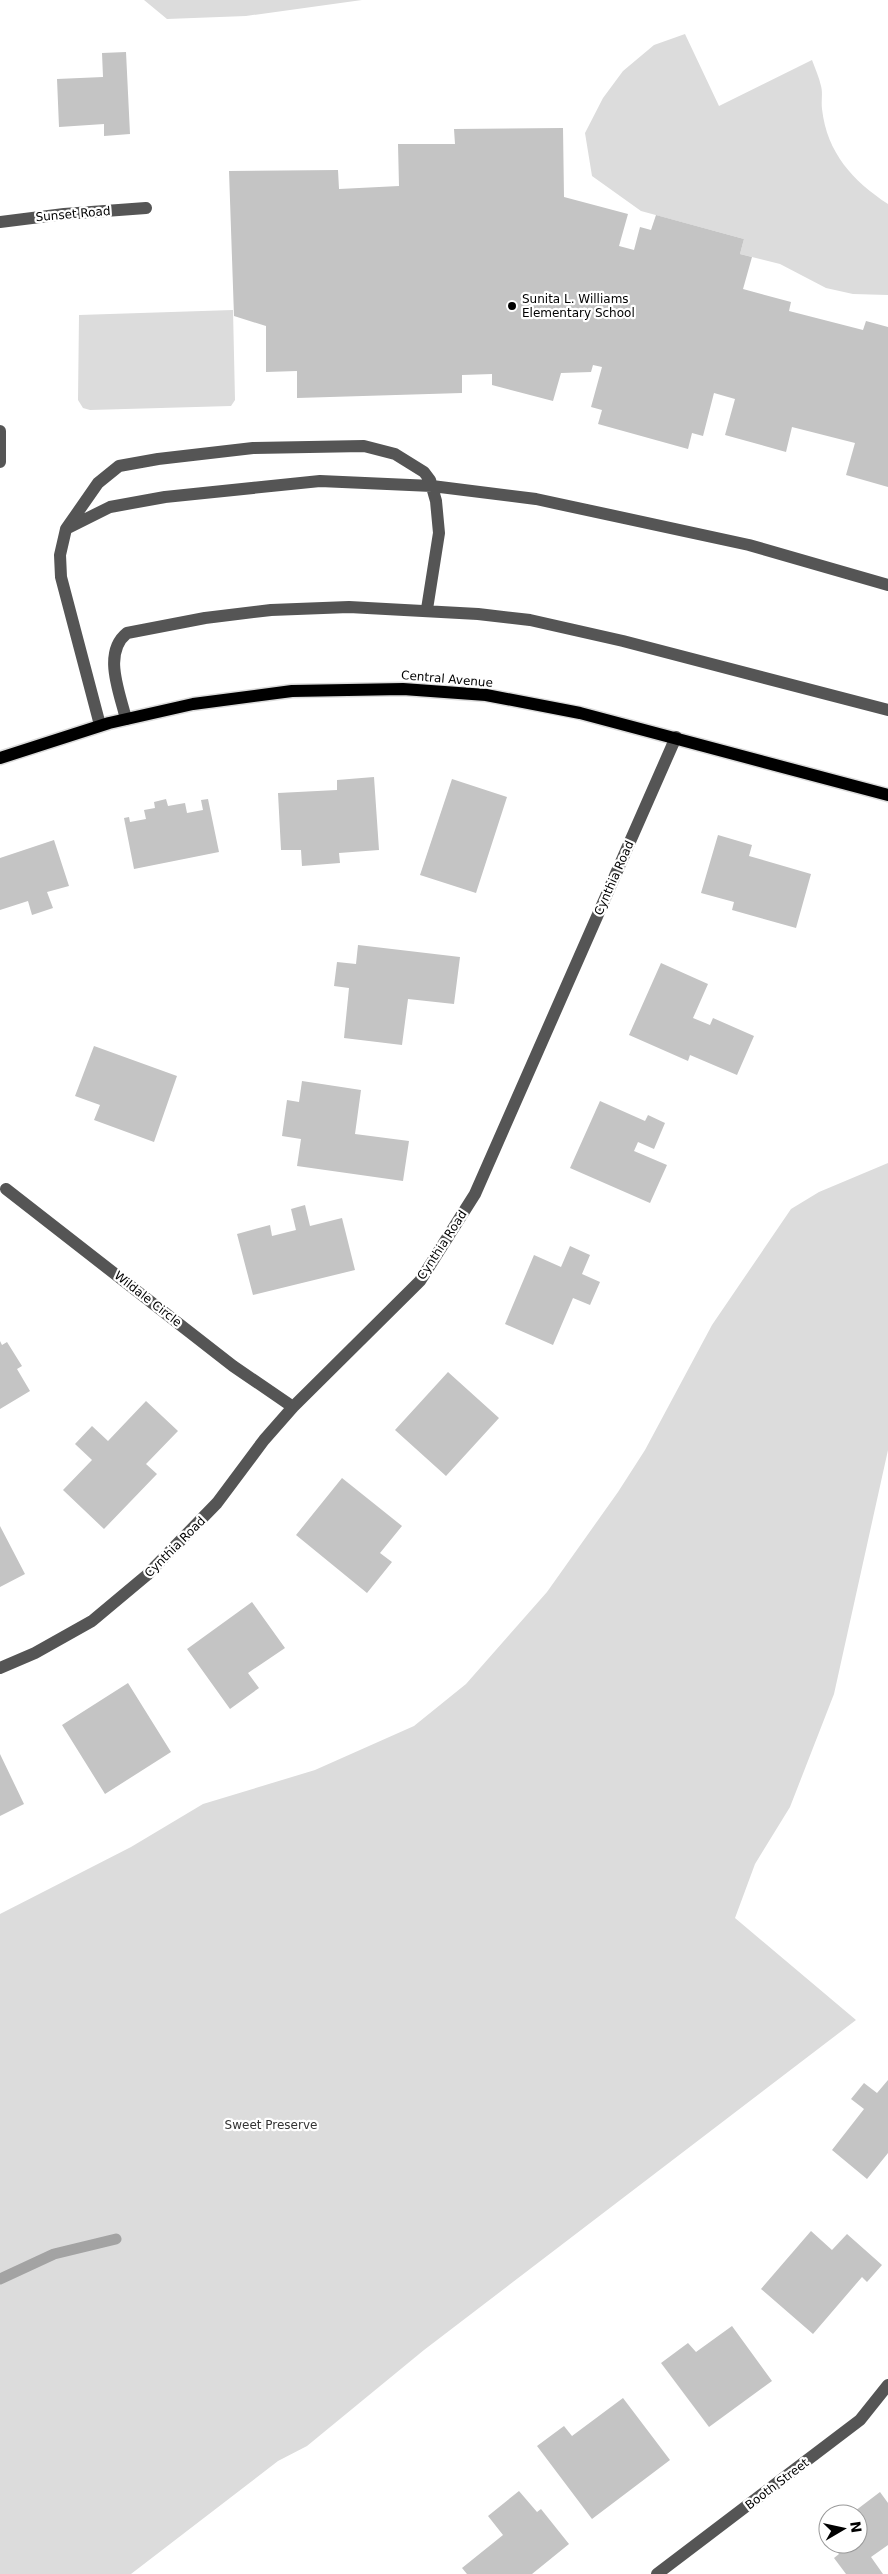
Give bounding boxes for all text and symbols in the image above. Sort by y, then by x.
street label: Sunset Road [35,204,111,224]
place label: Sunita L. Williams Elementary School [522,292,635,320]
marker: Sunita L. Williams Elementary School [506,300,518,312]
street label: Central Avenue [401,668,493,690]
street label: Cynthia Road [591,839,637,917]
street label: Cynthia Road [414,1208,470,1282]
street label: Wildale Circle [112,1268,184,1330]
street label: Cynthia Road [142,1514,208,1580]
park label: Sweet Preserve [225,2118,317,2132]
street label: Booth Street [743,2456,812,2512]
north arrow [818,2504,868,2554]
text: N [847,2520,865,2534]

